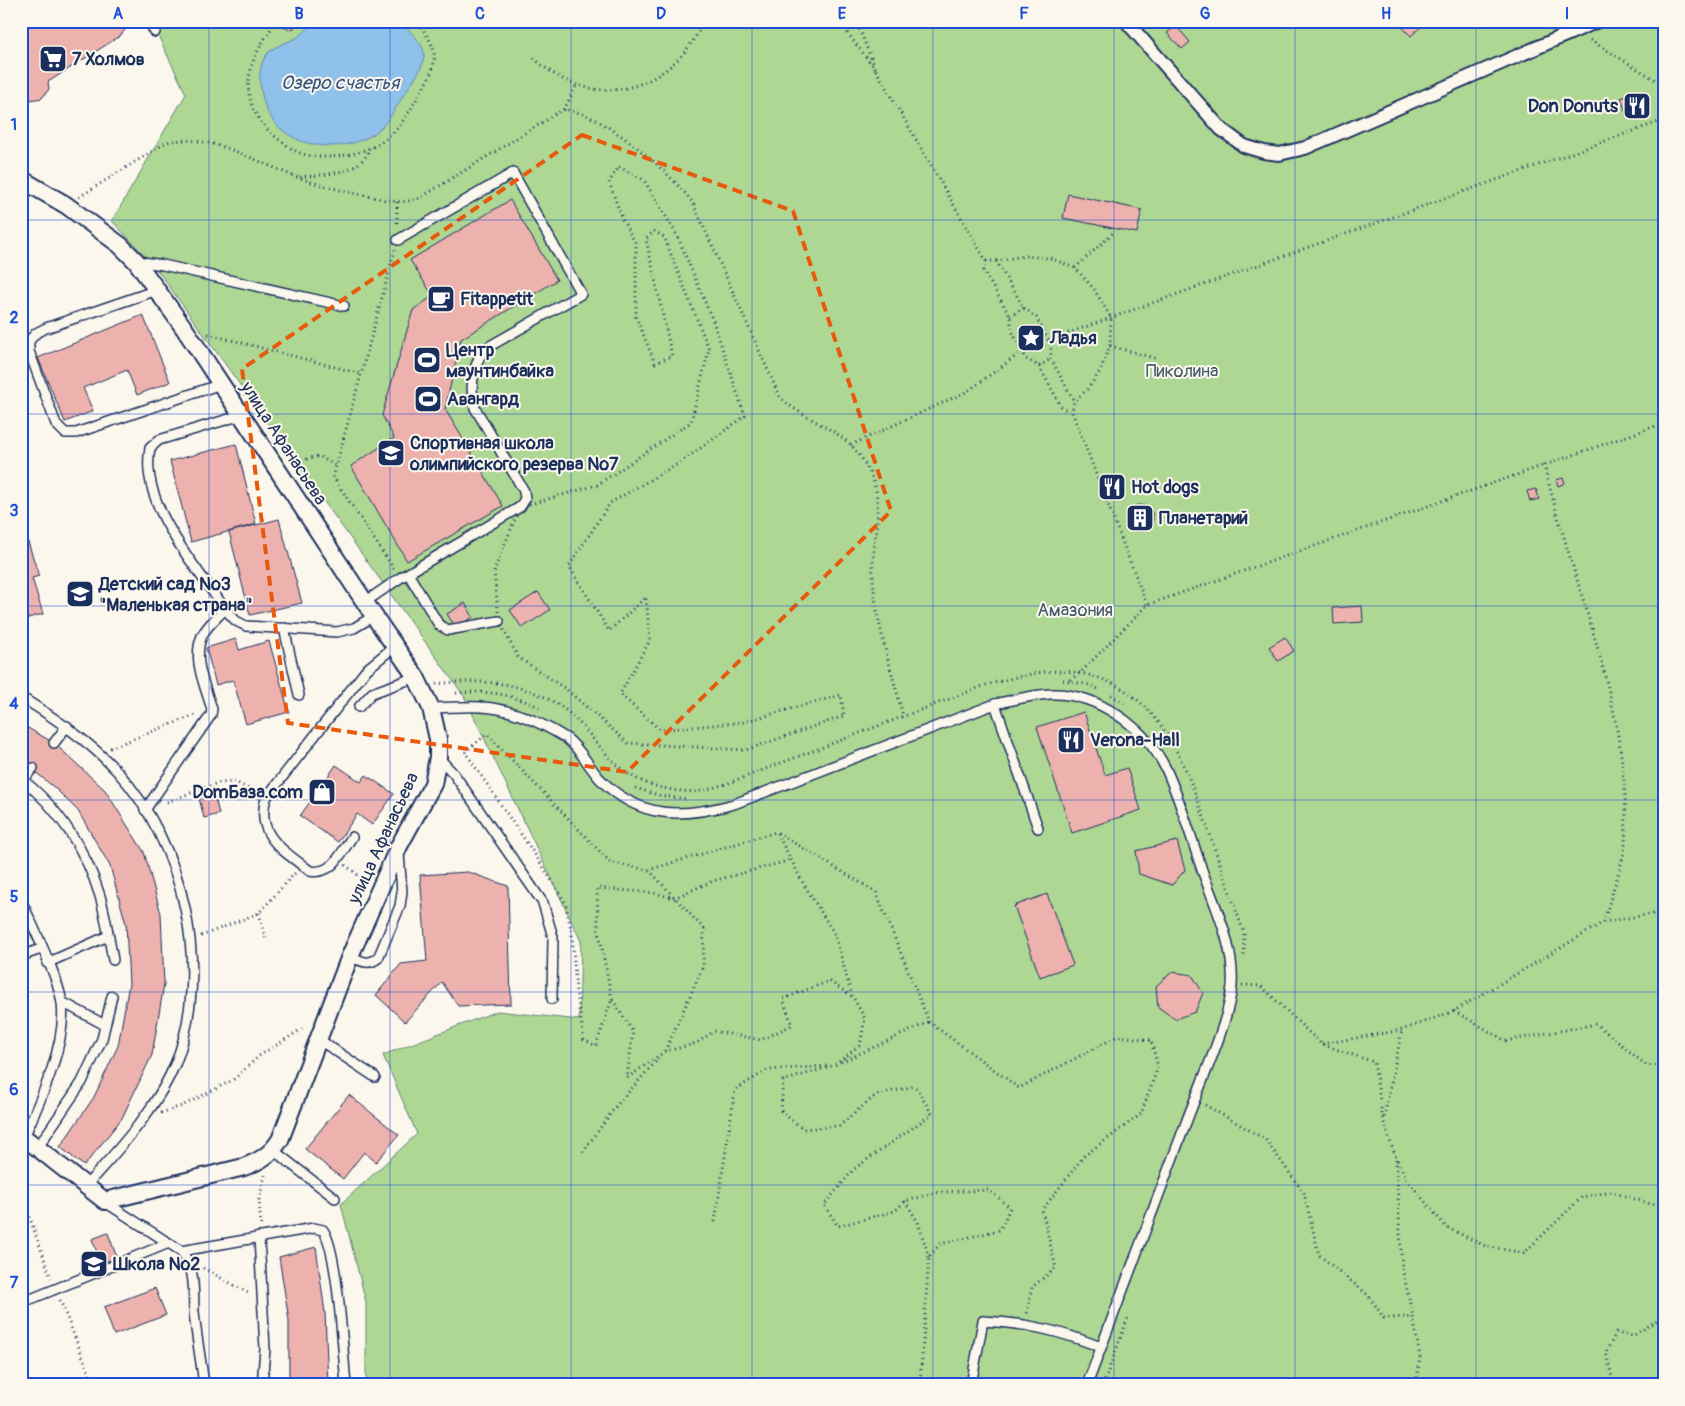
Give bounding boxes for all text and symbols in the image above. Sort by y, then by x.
text: A [113,4,124,24]
text: B [294,4,304,24]
text: C [475,4,485,24]
text: D [656,4,666,24]
text: E [838,4,847,24]
text: F [1019,4,1029,24]
text: G [1200,4,1211,24]
text: H [1381,4,1391,24]
text: I [1565,4,1569,24]
supermarket icon: 7 Холмов [38,44,68,74]
place label: 7 Холмов [72,48,145,71]
water label: Озеро счастья [281,71,401,95]
restaurant icon: Don Donuts [1622,91,1652,121]
place label: Don Donuts [1528,95,1619,118]
text: 1 [11,115,17,135]
cafe icon: Fitappetit [426,284,456,314]
place label: Fitappetit [460,288,534,311]
text: 2 [10,308,19,328]
place icon: Ладья [1016,323,1046,353]
place label: Ладья [1049,327,1097,350]
place label: Центр маунтинбайка [446,339,555,383]
sports icon: Центр маунтинбайка [412,345,442,375]
park label: Пиколина [1146,360,1218,383]
street label: улица Афанасьева [235,376,332,509]
sports icon: Авангард [413,384,443,414]
place label: Авангард [447,388,519,411]
place label: Спортивная школа олимпийского резерва №7 [409,432,619,476]
school or university icon: Спортивная школа олимпийского резерва №7 [376,438,406,468]
restaurant icon: Hot dogs [1097,472,1127,502]
place label: Hot dogs [1131,476,1199,499]
text: 3 [10,501,19,521]
building icon: Планетарий [1125,503,1155,533]
place label: Планетарий [1159,507,1248,530]
place label: Детский сад №3 "Маленькая страна" [98,573,253,617]
school or university icon: Детский сад №3 "Маленькая страна" [65,579,95,609]
park label: Амазония [1037,599,1113,622]
text: 4 [9,694,19,714]
restaurant icon: Verona-Hall [1056,725,1086,755]
place label: Verona-Hall [1090,729,1180,752]
street label: улица Афанасьева [343,769,424,908]
shop icon: DomБаза.com [307,777,337,807]
place label: DomБаза.com [192,781,303,804]
text: 5 [10,887,19,907]
text: 6 [9,1080,19,1100]
school or university icon: Школа №2 [79,1249,109,1279]
place label: Школа №2 [112,1253,200,1276]
text: 7 [10,1273,19,1293]

